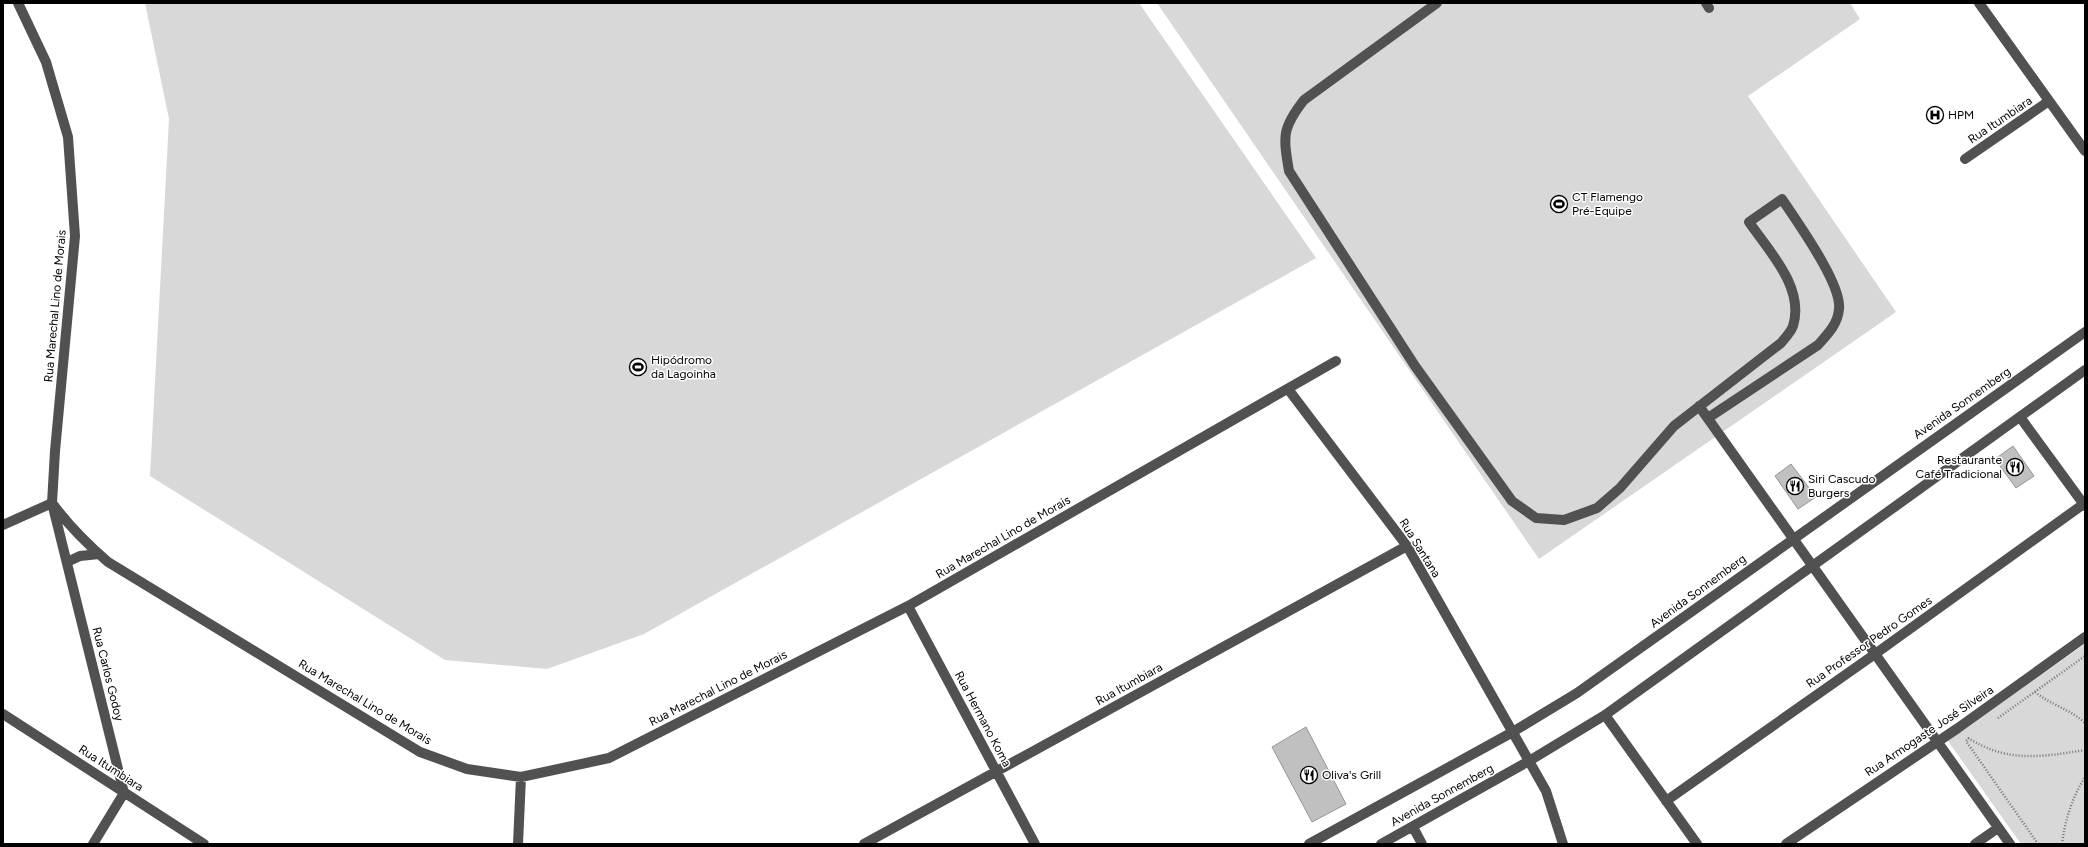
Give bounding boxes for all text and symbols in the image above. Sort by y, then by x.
street label: Rua Itumbiara [1965,93,2035,147]
hospital icon: HPM [1925,105,1945,125]
place label: HPM [1948,108,1974,122]
place label: CT Flamengo Pré-Equipe [1572,190,1643,218]
sports icon: CT Flamengo Pré-Equipe [1549,194,1569,214]
street label: Rua Marechal Lino de Morais [41,229,69,383]
place label: Hipódromo da Lagoinha [651,353,716,381]
sports icon: Hipódromo da Lagoinha [628,357,648,377]
street label: Avenida Sonnemberg [1911,364,2013,442]
place label: Restaurante Café Tradicional [1916,453,2002,481]
restaurant icon: Restaurante Café Tradicional [2005,457,2025,477]
place label: Siri Cascudo Burgers [1808,472,1876,500]
restaurant icon: Siri Cascudo Burgers [1785,476,1805,496]
street label: Rua Marechal Lino de Morais [933,493,1073,581]
street label: Rua Santana [1396,516,1444,580]
street label: Avenida Sonnemberg [1647,551,1749,631]
street label: Rua Professor Pedro Gomes [1803,593,1935,691]
street label: Rua Carlos Godoy [90,625,127,723]
street label: Rua Marechal Lino de Morais [647,647,790,729]
street label: Rua Marechal Lino de Morais [296,657,434,748]
street label: Rua Itumbiara [1093,660,1165,708]
street label: Rua Hermano Koma [952,669,1014,769]
street label: Rua Armogaste José Silveira [1862,683,1996,779]
street label: Rua Itumbiara [76,742,146,794]
street label: Avenida Sonnemberg [1388,761,1496,829]
restaurant icon: Oliva's Grill [1299,765,1319,785]
place label: Oliva's Grill [1322,768,1381,782]

